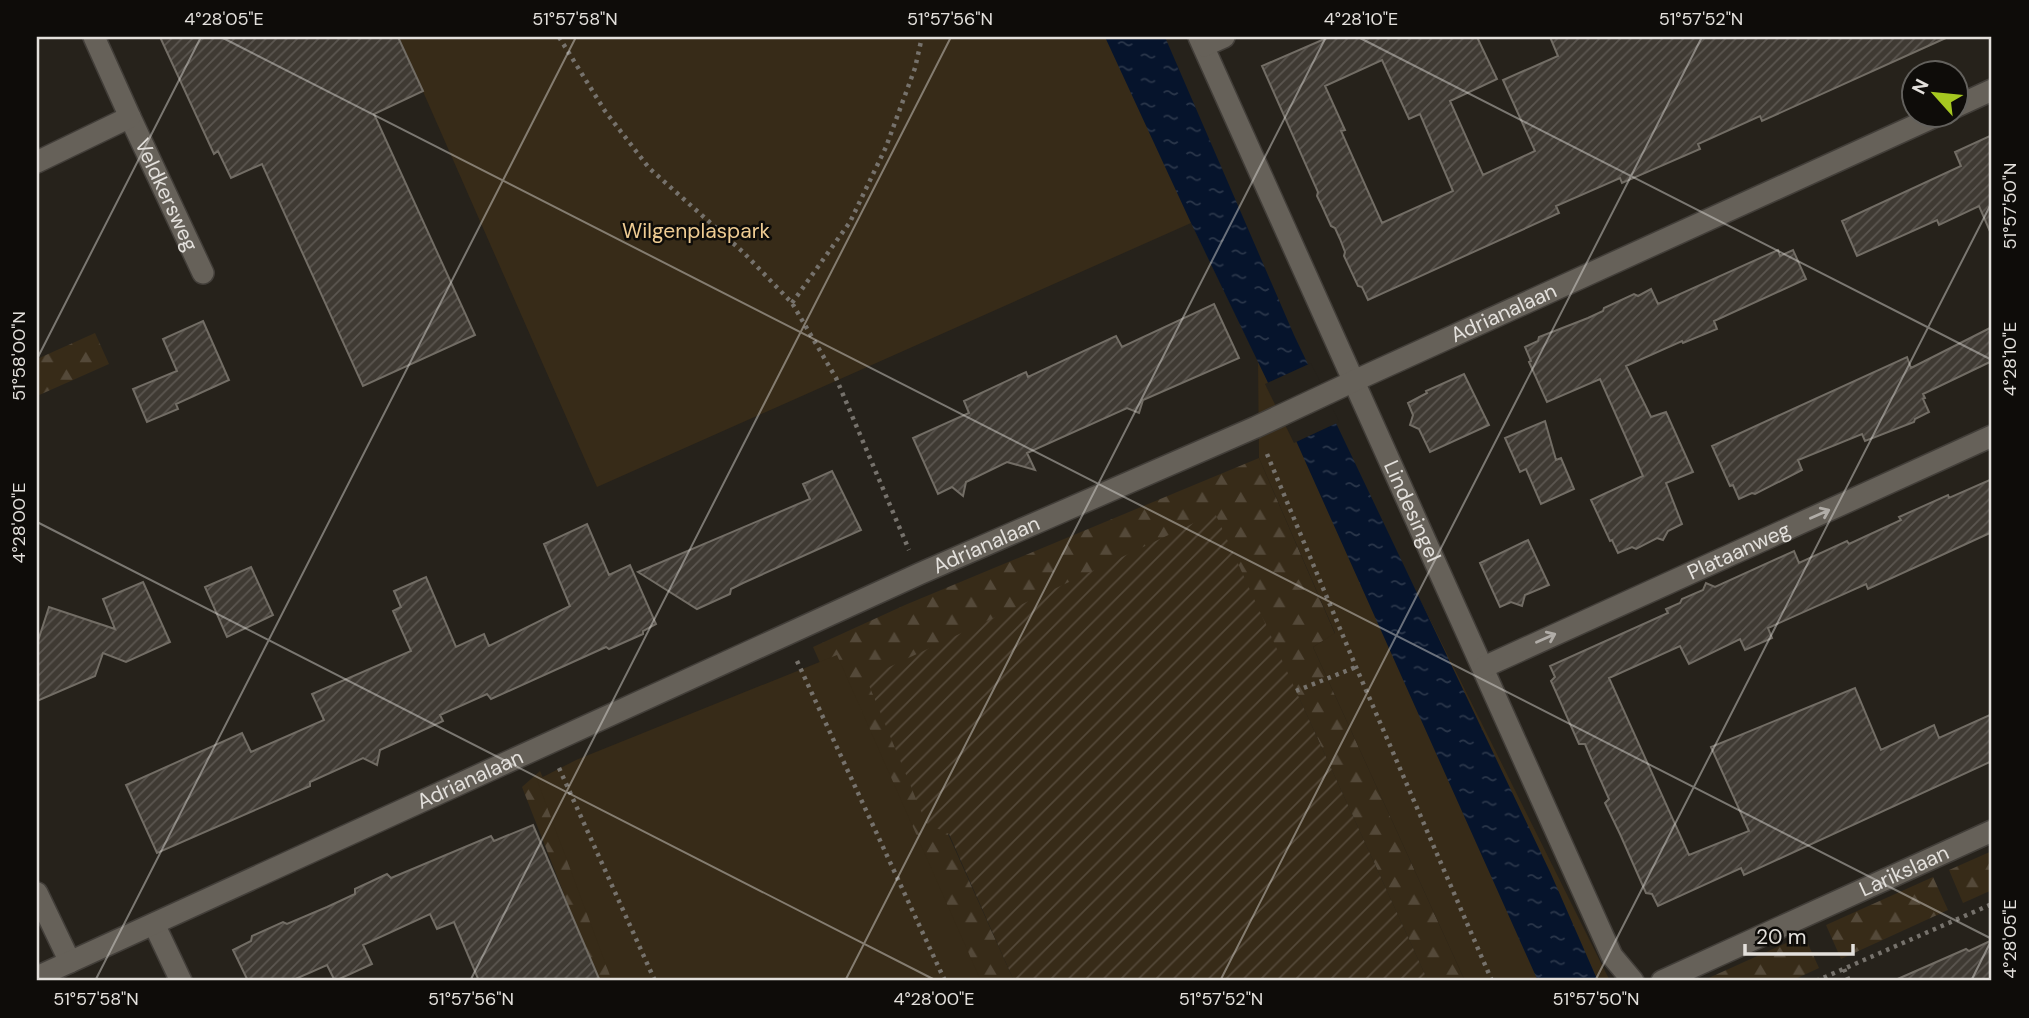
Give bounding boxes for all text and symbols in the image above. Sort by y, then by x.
text: 4°28'05"E [184,7,264,31]
text: 51°57'58"N [532,7,618,31]
text: 51°57'56"N [907,7,993,31]
text: 4°28'10"E [1324,7,1398,31]
text: 51°57'52"N [1659,7,1743,31]
north arrow [1899,60,1969,130]
text: N [1906,75,1935,98]
street label: Veldkersweg [128,134,205,256]
text: 51°57'50"N [1998,163,2022,249]
park label: Wilgenplaspark [622,217,770,245]
street label: Adrianalaan [1446,277,1561,349]
text: 51°58'00"N [7,311,31,401]
text: 4°28'10"E [1998,322,2022,396]
street label: Lindesingel [1377,456,1447,567]
text: 4°28'00"E [7,483,31,564]
one-way arrow [1809,507,1831,520]
street label: Adrianalaan [928,509,1044,580]
street label: Plataanweg [1683,515,1795,587]
one-way arrow [1536,631,1557,644]
street label: Adrianalaan [412,743,528,816]
street label: Larikslaan [1855,838,1953,903]
text: 4°28'05"E [1998,899,2022,979]
scale bar [1745,913,1854,957]
text: 20 m [1756,923,1807,951]
text: 51°57'58"N [53,987,139,1011]
text: 51°57'56"N [428,987,514,1011]
text: 4°28'00"E [894,987,975,1011]
text: 51°57'52"N [1179,987,1263,1011]
text: 51°57'50"N [1553,987,1639,1011]

